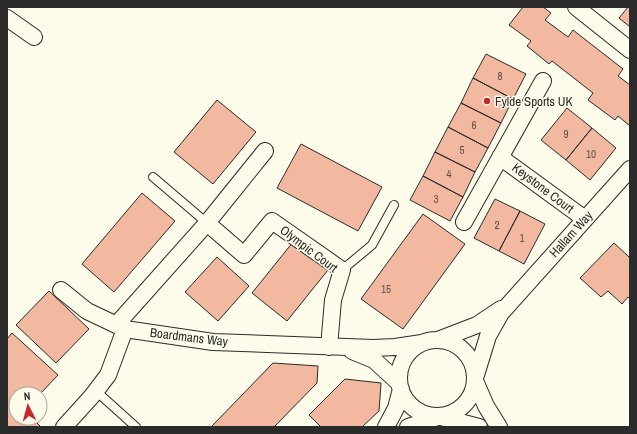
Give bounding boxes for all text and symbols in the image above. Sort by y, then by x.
house number: 8 [497,69,503,83]
place label: Fylde Sports UK [495,93,573,110]
marker: Fylde Sports UK [482,96,492,106]
house number: 6 [471,118,477,132]
house number: 9 [563,127,569,141]
house number: 5 [459,143,465,157]
house number: 10 [586,147,596,161]
street label: Keystone Court [509,159,577,217]
house number: 4 [446,167,452,181]
house number: 3 [433,192,439,206]
street label: Hallam Way [546,207,597,261]
house number: 2 [494,218,500,232]
street label: Olympic Court [277,222,341,276]
house number: 1 [519,231,525,245]
house number: 15 [381,282,391,296]
street label: Boardmans Way [149,324,230,350]
north arrow [8,386,48,426]
text: N [23,389,31,403]

